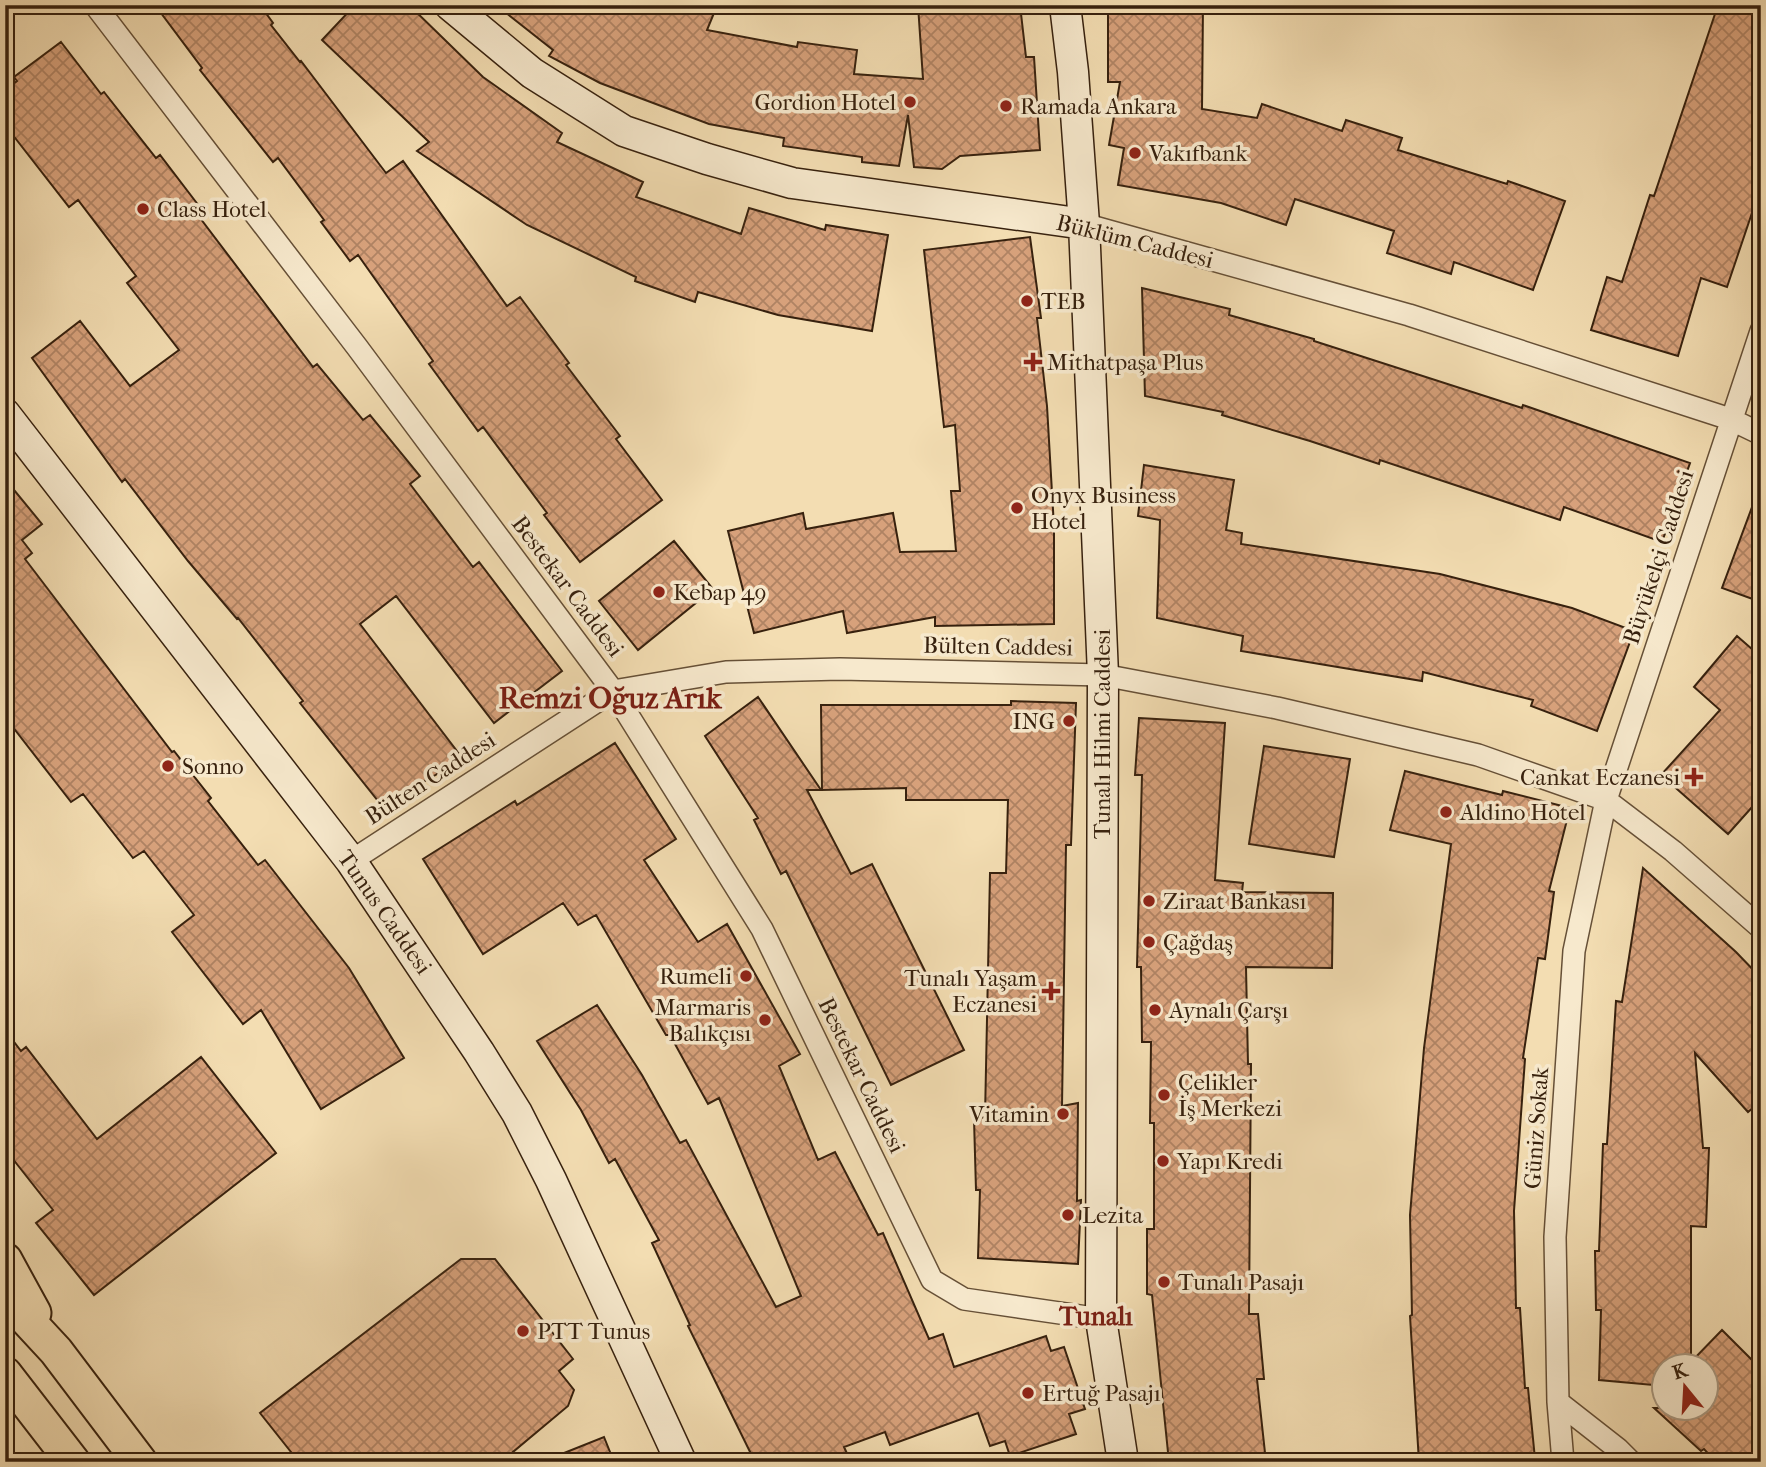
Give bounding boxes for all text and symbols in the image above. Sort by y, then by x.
place label: Gordion Hotel [754,89,897,116]
place label: Ramada Ankara [1020,93,1177,120]
marker: Gordion Hotel [902,94,918,110]
marker: Ramada Ankara [998,98,1014,114]
place label: Vakıfbank [1148,140,1248,167]
marker: Vakıfbank [1127,145,1143,161]
place label: Class Hotel [157,196,267,223]
marker: Class Hotel [135,201,151,217]
street label: Büklüm Caddesi [1054,209,1216,274]
place label: TEB [1041,288,1086,315]
marker: TEB [1019,293,1035,309]
place label: Mithatpaşa Plus [1047,349,1203,376]
marker: Mithatpaşa Plus [1025,354,1041,370]
street label: Büyükelçi Caddesi [1618,466,1699,648]
place label: Onyx Business Hotel [1031,482,1176,535]
marker: Onyx Business Hotel [1009,500,1025,516]
street label: Bestekar Caddesi [506,511,629,662]
place label: Kebap 49 [673,579,766,606]
marker: Kebap 49 [651,584,667,600]
street label: Tunalı Hilmi Caddesi [1089,629,1116,839]
street label: Bülten Caddesi [923,632,1073,661]
district label: Remzi Oğuz Arık [499,681,723,716]
place label: ING [1013,708,1055,735]
marker: ING [1061,713,1077,729]
street label: Bülten Caddesi [360,726,501,831]
place label: Sonno [182,753,244,780]
marker: Sonno [160,758,176,774]
place label: Cankat Eczanesi [1520,764,1680,791]
marker: Cankat Eczanesi [1686,769,1702,785]
place label: Aldino Hotel [1459,799,1586,826]
marker: Aldino Hotel [1438,804,1454,820]
street label: Tunus Caddesi [332,845,437,980]
place label: Ziraat Bankası [1163,888,1306,915]
marker: Ziraat Bankası [1141,893,1157,909]
place label: Çağdaş [1163,929,1233,956]
marker: Çağdaş [1141,934,1157,950]
place label: Rumeli [659,963,732,990]
place label: Tunalı Yaşam Eczanesi [904,965,1037,1018]
marker: Rumeli [738,968,754,984]
marker: Tunalı Yaşam Eczanesi [1043,983,1059,999]
street label: Bestekar Caddesi [812,993,911,1157]
place label: Marmaris Balıkçısı [655,994,751,1047]
place label: Aynalı Çarşı [1168,997,1289,1024]
marker: Aynalı Çarşı [1147,1002,1163,1018]
marker: Marmaris Balıkçısı [757,1012,773,1028]
street label: Güniz Sokak [1519,1065,1554,1190]
place label: Çelikler İş Merkezi [1178,1069,1282,1122]
marker: Çelikler İş Merkezi [1156,1087,1172,1103]
place label: Vitamin [968,1101,1050,1128]
marker: Vitamin [1055,1106,1071,1122]
place label: Yapı Kredi [1176,1148,1283,1175]
marker: Yapı Kredi [1155,1153,1171,1169]
place label: Lezita [1082,1202,1143,1229]
marker: Lezita [1060,1207,1076,1223]
place label: Tunalı Pasajı [1178,1269,1304,1296]
marker: Tunalı Pasajı [1156,1274,1172,1290]
district label: Tunalı [1058,1301,1133,1332]
place label: PTT Tunus [537,1318,650,1345]
marker: PTT Tunus [515,1323,531,1339]
north arrow [1650,1352,1720,1422]
text: K [1670,1359,1691,1384]
place label: Ertuğ Pasajı [1042,1380,1161,1407]
marker: Ertuğ Pasajı [1020,1385,1036,1401]

